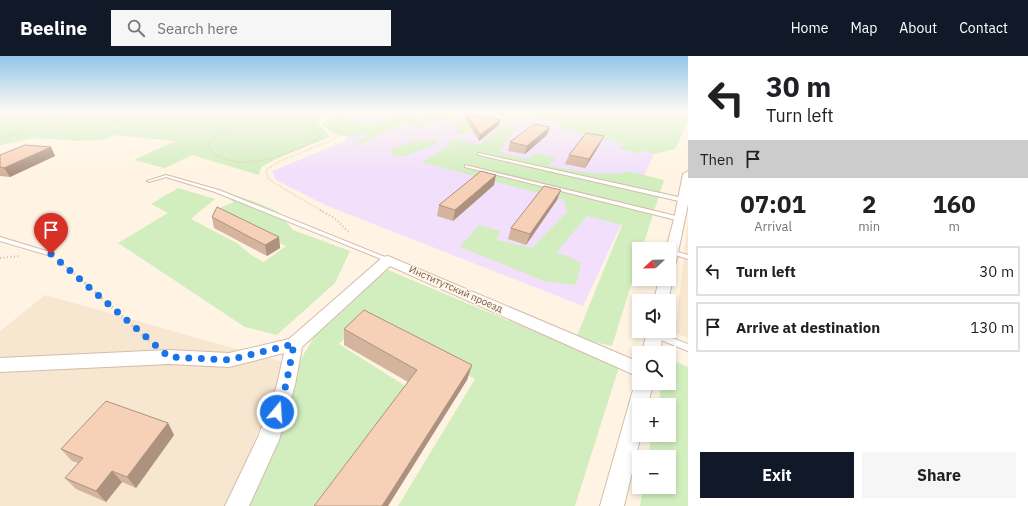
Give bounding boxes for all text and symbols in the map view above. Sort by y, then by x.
search box [111,10,391,46]
text: Beeline [20,16,87,40]
icon: search [125,17,147,39]
text: Search here [157,19,238,38]
text: Home [791,19,828,37]
text: Map [850,19,877,37]
text: About [899,19,937,37]
text: Contact [959,19,1008,37]
text: 30 m [766,68,831,105]
icon: left [700,72,752,124]
text: Turn left [766,104,834,127]
icon: arrive [742,148,764,170]
text: Then [700,150,734,169]
text: 07:01 [740,188,806,220]
text: 2 [862,188,876,220]
text: 160 [932,188,976,220]
pin [34,213,68,254]
text: Arrival [754,218,792,235]
text: min [858,218,880,235]
text: m [948,218,960,235]
icon: arrive [40,219,62,241]
north arrow [632,242,676,286]
map controls [632,242,676,494]
icon: left [702,260,724,282]
street label: Институтский проезд [407,262,505,316]
text: Turn left [736,262,796,281]
text: 30 m [979,262,1014,281]
button: sound [632,294,676,338]
icon: arrive [702,316,724,338]
text: Arrive at destination [736,318,880,337]
text: 130 m [970,318,1014,337]
button: search [632,346,676,390]
position arrow [256,391,298,433]
button: + [632,398,676,442]
button: − [632,450,676,494]
button: Exit [700,452,854,498]
button: Share [862,452,1016,498]

